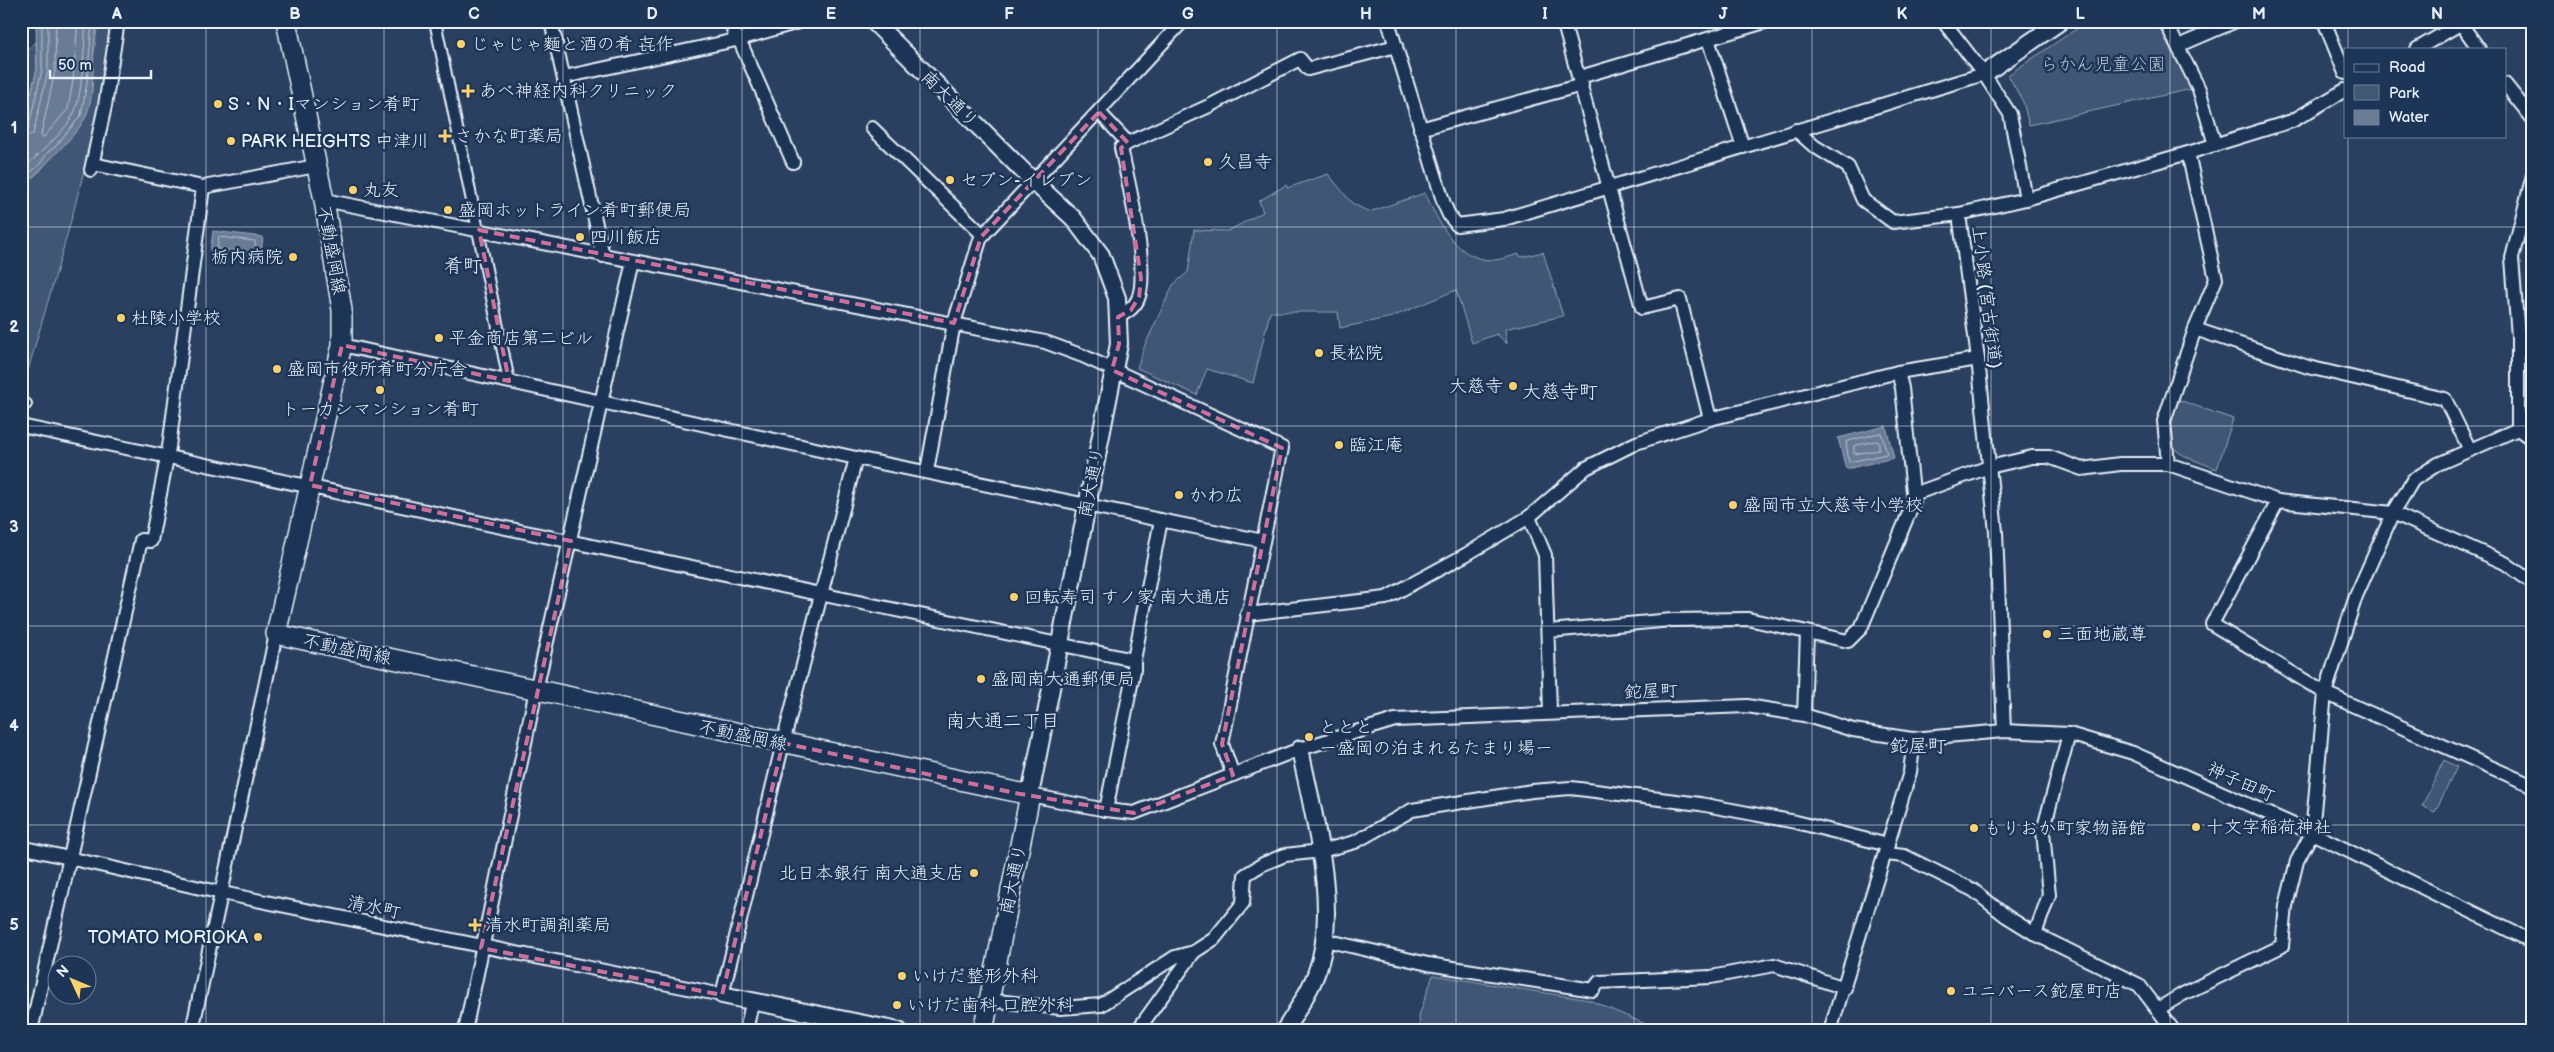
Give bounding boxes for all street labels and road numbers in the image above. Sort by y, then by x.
street label: 南大通り [917,66,983,132]
street label: 不動盛岡線 [313,204,350,296]
street label: 上小路 (宮古街道) [1967,224,2006,370]
street label: 南大通り [1074,445,1109,519]
street label: 不動盛岡線 [301,630,393,669]
street label: 鉈屋町 [1624,680,1678,703]
street label: 不動盛岡線 [697,716,789,755]
street label: 神子田町 [2204,758,2278,807]
street label: 南大通り [996,842,1031,917]
street label: 清水町 [345,892,402,923]

